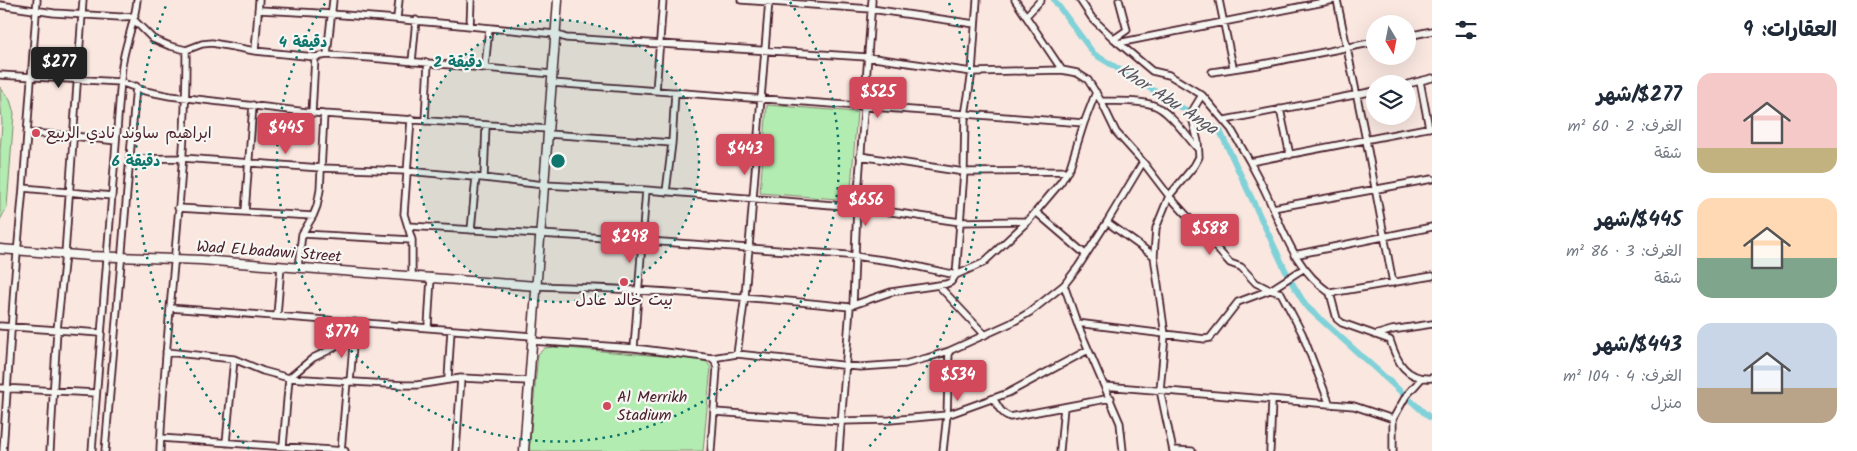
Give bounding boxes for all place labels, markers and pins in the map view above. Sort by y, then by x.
pin: $277 [29,46,89,89]
pin: $525 [848,76,908,119]
pin: $445 [256,112,316,155]
place label: ابراهيم ساوند نادي الربيع [46,121,212,146]
marker: ابراهيم ساوند نادي الربيع [30,127,42,139]
pin: $443 [715,134,775,176]
centre of rings [549,152,567,170]
pin: $656 [836,184,896,227]
pin: $588 [1180,214,1240,256]
pin: $298 [600,222,660,264]
marker: بيت خالد عادل [618,276,630,288]
place label: بيت خالد عادل [575,288,673,313]
pin: $774 [312,316,372,359]
pin: $534 [928,360,988,402]
place label: Al Merrikh Stadium [617,385,687,428]
marker: Al Merrikh Stadium [601,400,613,412]

